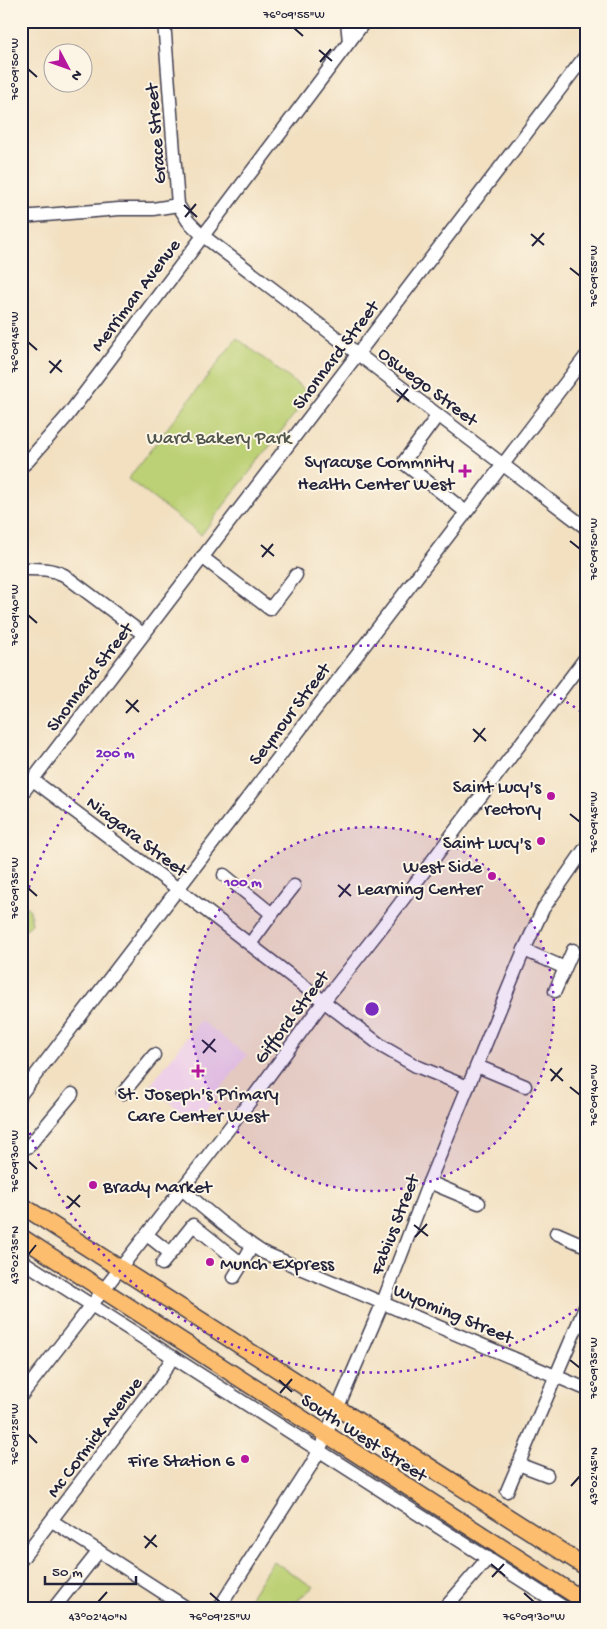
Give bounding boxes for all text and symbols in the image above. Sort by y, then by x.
text: 76°09'55"W [262,9,325,23]
text: 76°09'50"W [9,38,23,101]
north arrow [42,42,92,92]
text: N [67,66,85,84]
street label: Grace Street [141,80,173,185]
street label: Merriman Avenue [87,235,187,357]
text: 76°09'55"W [588,245,602,308]
street label: Shonnard Street [288,295,387,415]
text: 76°09'45"W [9,312,23,373]
street label: Oswego Street [373,343,483,434]
park label: Ward Bakery Park [147,428,293,451]
place label: Syracuse Commnity Health Center West [298,452,456,497]
marker: Syracuse Commnity Health Center West [458,464,472,478]
text: 76°09'50"W [588,518,602,581]
text: 76°09'40"W [9,584,23,647]
street label: Shonnard Street [42,617,141,737]
street label: Seymour Street [245,658,338,771]
text: 200 m [96,745,135,763]
place label: Saint Lucy's rectory [453,777,542,822]
marker: Saint Lucy's rectory [545,790,557,802]
street label: Niagara Street [81,792,193,885]
text: 76°09'45"W [588,792,602,853]
place label: Saint Lucy's [443,833,532,856]
marker: Saint Lucy's [535,835,547,847]
text: 76°09'35"W [9,857,23,920]
place label: West Side Learning Center [357,857,484,902]
marker: West Side Learning Center [486,870,498,882]
text: 100 m [223,874,262,892]
street label: Gifford Street [250,965,337,1069]
centre of rings [363,1000,381,1018]
marker: St. Joseph's Primary Care Center West [191,1064,205,1078]
text: 76°09'40"W [588,1064,602,1127]
place label: St. Joseph's Primary Care Center West [117,1084,279,1129]
text: 76°09'30"W [9,1130,23,1193]
street label: Fabius Street [366,1170,427,1280]
place label: Brady Market [102,1177,214,1200]
marker: Brady Market [87,1179,99,1191]
text: 43°02'35"N [9,1226,23,1284]
place label: Munch Express [220,1254,335,1277]
marker: Munch Express [204,1256,216,1268]
street label: Wyoming Street [389,1280,518,1352]
text: 76°09'35"W [588,1337,602,1400]
street label: Mc Cormick Avenue [43,1373,149,1503]
street label: South West Street [296,1390,432,1490]
text: 76°09'25"W [9,1404,23,1465]
text: 43°02'45"N [588,1447,602,1505]
place label: Fire Station 6 [127,1451,235,1474]
marker: Fire Station 6 [239,1453,251,1465]
scale bar [45,1554,136,1586]
text: 50 m [52,1564,83,1582]
text: 43°02'40"N [69,1611,127,1625]
text: 76°09'25"W [189,1611,250,1625]
text: 76°09'30"W [502,1611,565,1625]

